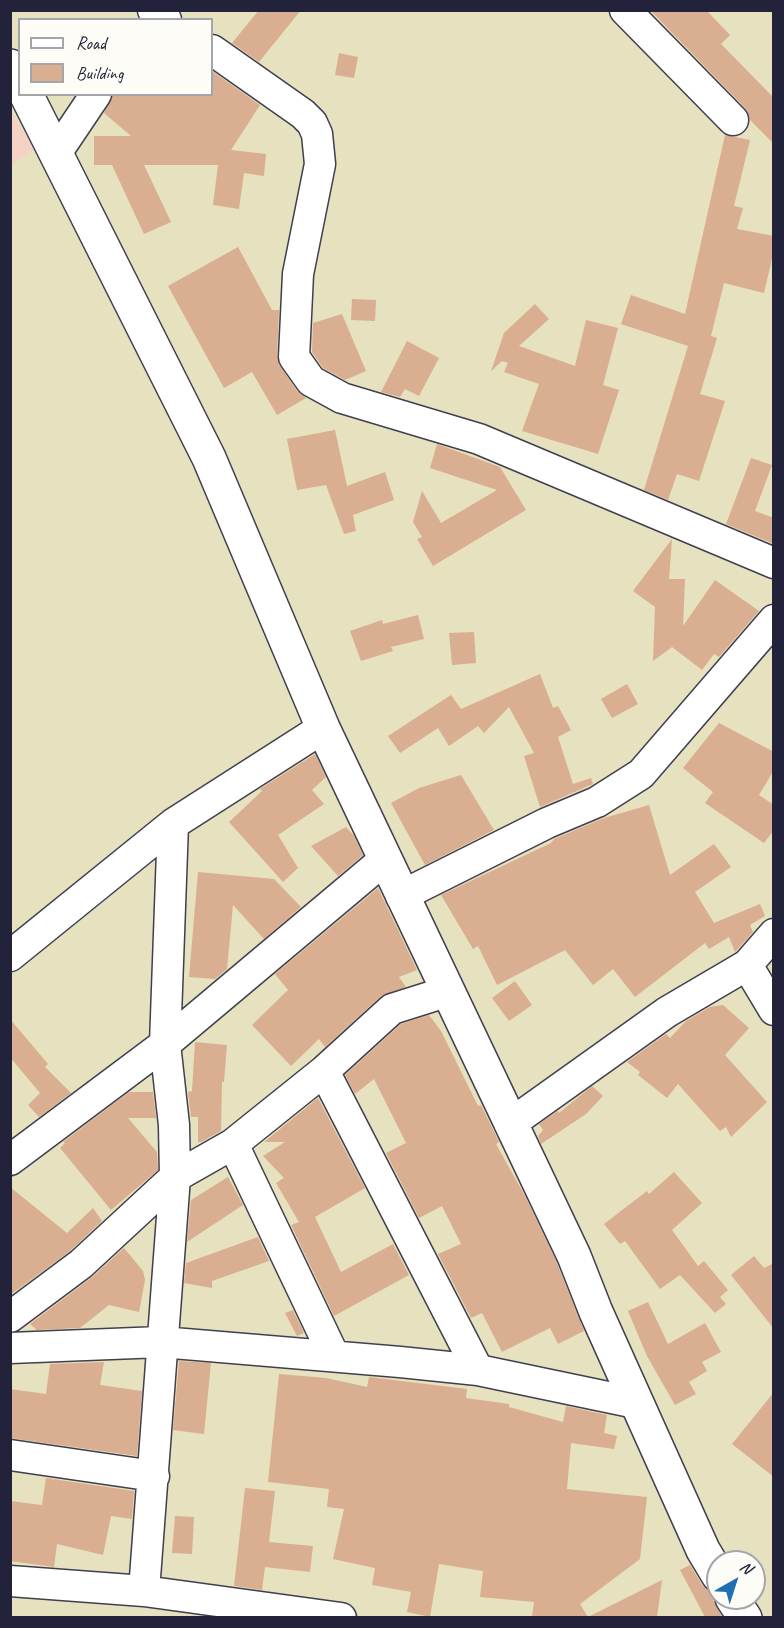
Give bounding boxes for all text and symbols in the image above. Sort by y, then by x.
legend [18,18,213,96]
text: Road [76,32,106,54]
text: Building [76,62,123,84]
north arrow [706,1550,766,1610]
text: N [736,1557,756,1578]

